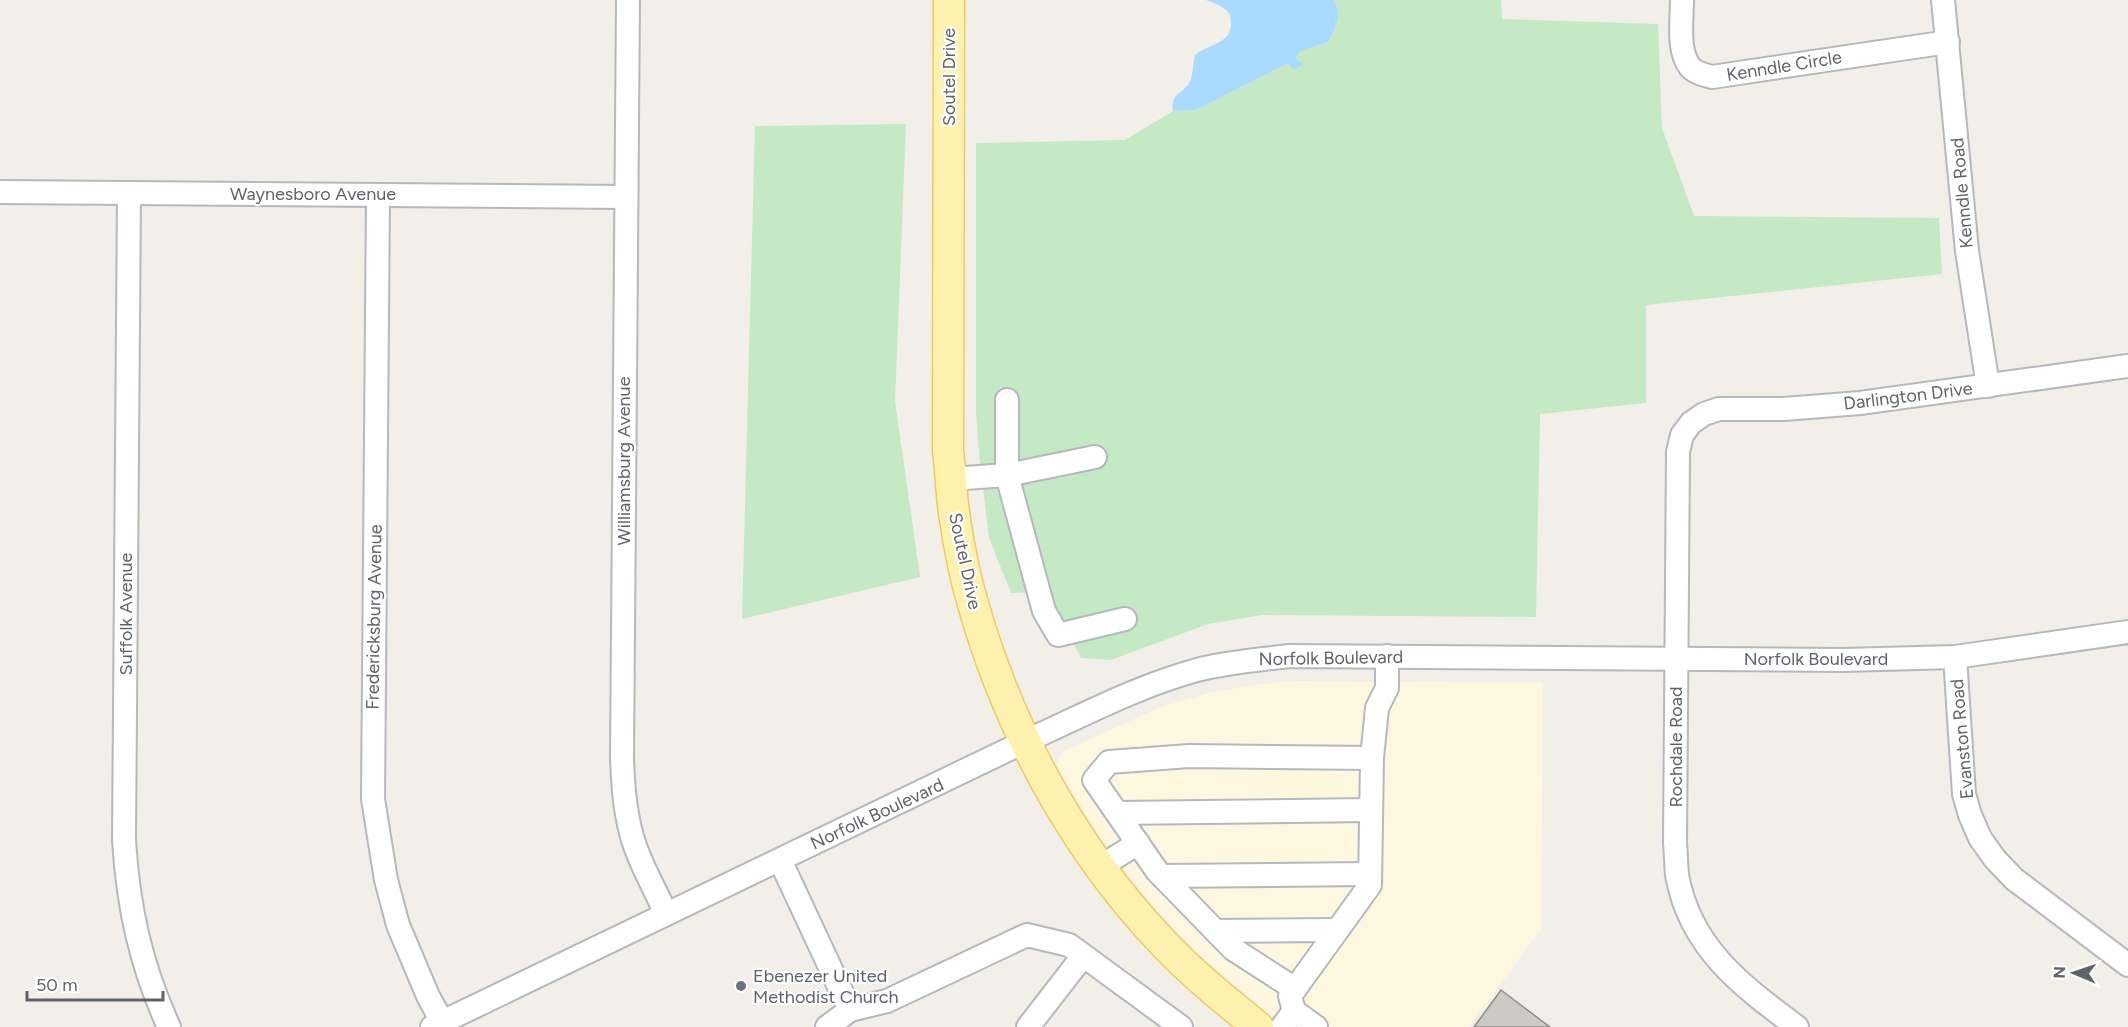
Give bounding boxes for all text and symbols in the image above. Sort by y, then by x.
street label: Soutel Drive [938,28,960,126]
street label: Kenndle Circle [1725,46,1843,86]
street label: Kenndle Road [1946,137,1978,249]
street label: Waynesboro Avenue [230,183,396,205]
street label: Williamsburg Avenue [613,376,635,546]
street label: Darlington Drive [1842,377,1974,415]
street label: Soutel Drive [944,511,986,611]
street label: Fredericksburg Avenue [361,524,387,710]
street label: Suffolk Avenue [115,552,137,675]
street label: Norfolk Boulevard [1259,646,1403,670]
street label: Norfolk Boulevard [1744,648,1888,670]
street label: Evanston Road [1946,678,1978,800]
street label: Rochdale Road [1665,687,1687,807]
street label: Norfolk Boulevard [807,773,947,855]
north arrow [2044,943,2104,1003]
scale bar [27,964,164,1002]
place label: Ebenezer United Methodist Church [753,965,899,1008]
text: N [2050,966,2069,979]
text: 50 m [36,974,78,996]
marker: Ebenezer United Methodist Church [734,979,748,993]

